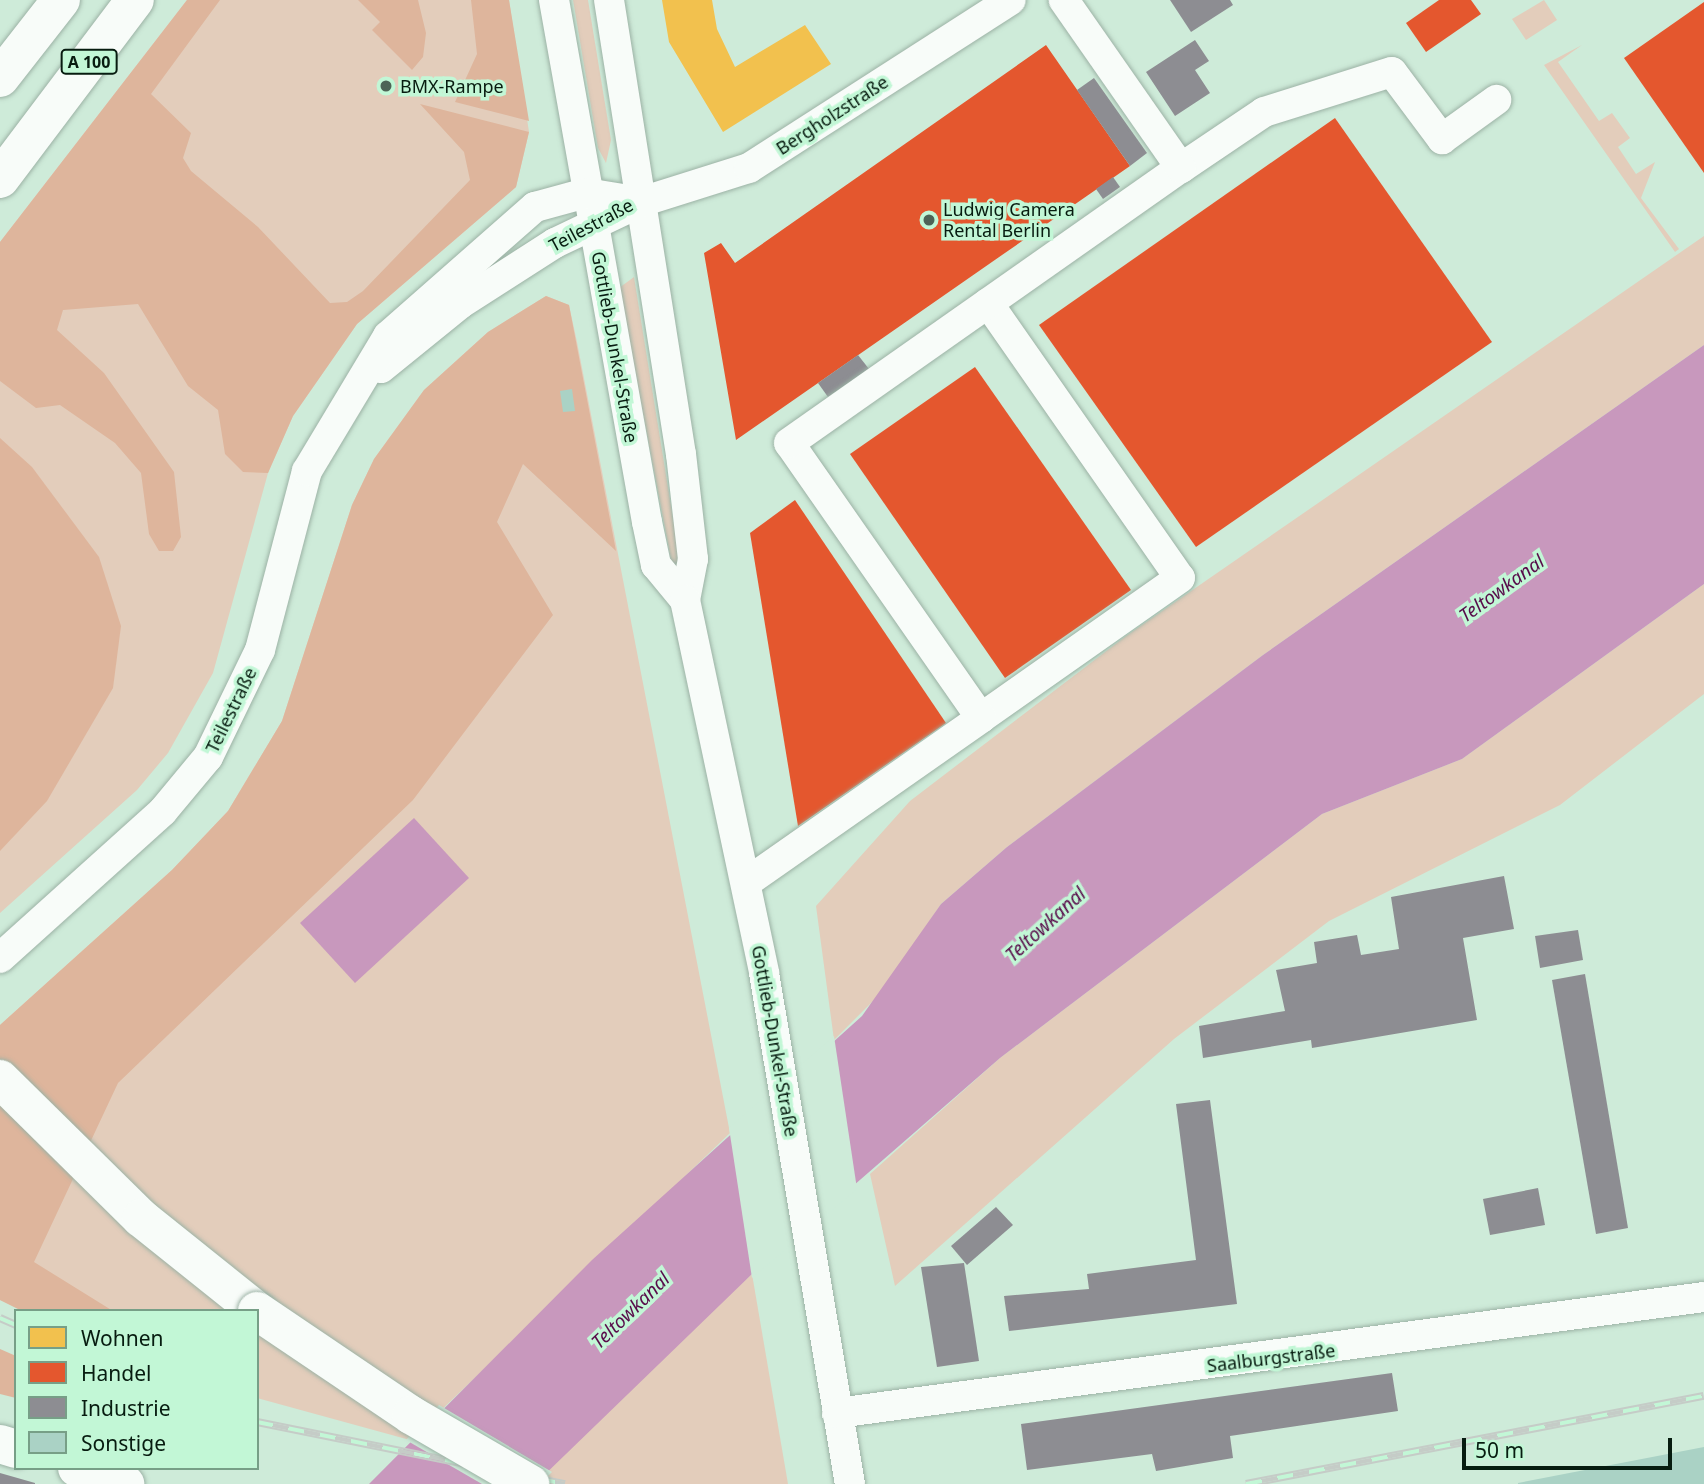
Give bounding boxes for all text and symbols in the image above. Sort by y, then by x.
road number: A 100 [59,50,119,74]
street label: Bergholzstraße [772,71,892,159]
place label: BMX-Rampe [400,75,504,97]
marker: BMX-Rampe [378,78,394,94]
street label: Teilestraße [545,194,637,256]
place label: Ludwig Camera Rental Berlin [943,199,1075,242]
marker: Ludwig Camera Rental Berlin [921,212,937,228]
street label: Gottlieb-Dunkel-Straße [588,250,642,444]
water label: Teltowkanal [1455,550,1549,628]
street label: Teilestraße [201,664,261,756]
water label: Teltowkanal [1001,883,1091,967]
street label: Gottlieb-Dunkel-Straße [748,944,802,1138]
water label: Teltowkanal [587,1268,675,1354]
legend [14,1309,259,1470]
text: Wohnen [81,1324,164,1352]
street label: Saalburgstraße [1206,1339,1336,1377]
text: Handel [81,1359,152,1387]
text: Industrie [81,1394,171,1422]
scale bar [1466,1424,1676,1468]
text: Sonstige [81,1429,166,1457]
text: 50 m [1475,1436,1524,1464]

